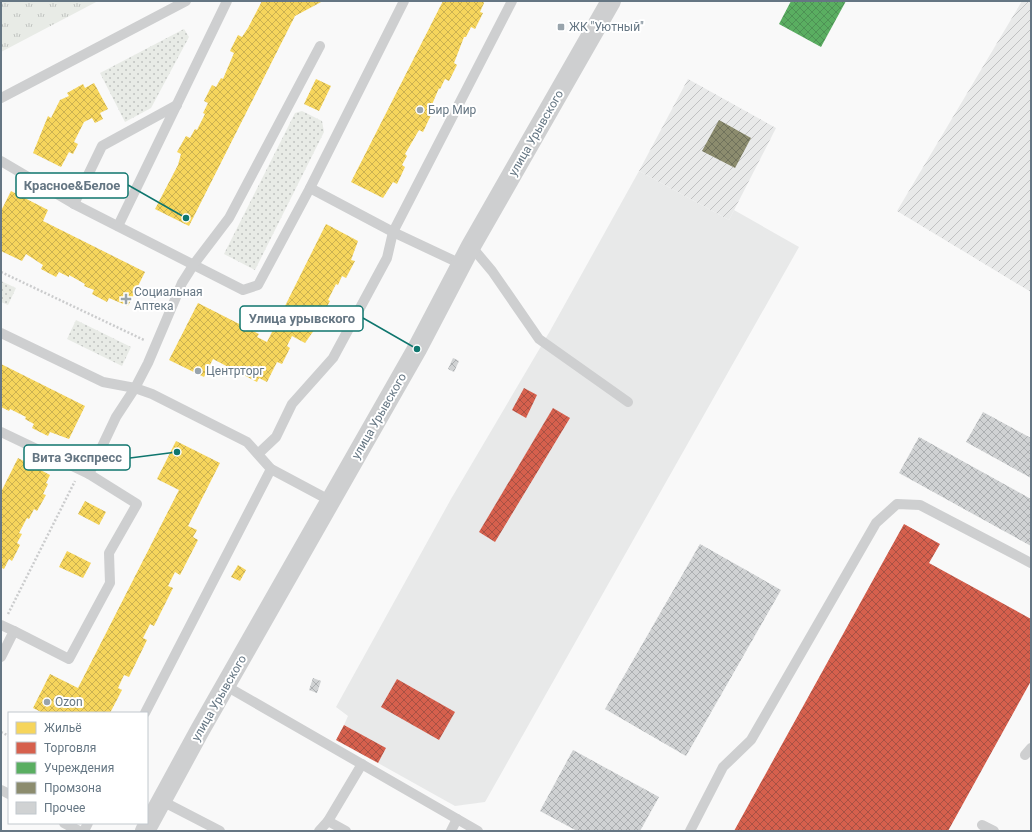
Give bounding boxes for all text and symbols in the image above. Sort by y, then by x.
place label: ЖК "Уютный" [569,20,644,34]
marker: ЖК "Уютный" [556,22,566,32]
street label: улица Урывского [506,87,566,179]
place label: Бир Мир [428,103,477,117]
marker: Бир Мир [415,105,425,115]
callout: Красное&Белое [16,173,128,198]
text: Красное&Белое [24,178,120,193]
place label: Социальная Аптека [134,285,203,313]
marker: Социальная Аптека [121,294,131,304]
callout: Улица урывского [240,306,363,331]
text: Улица урывского [249,311,355,326]
place label: Центрторг [206,364,264,378]
marker: Центрторг [193,366,203,376]
street label: улица Урывского [349,370,409,462]
callout: Вита Экспресс [24,445,130,470]
text: Вита Экспресс [32,450,122,465]
street label: улица Урывского [189,652,249,744]
place label: Ozon [55,695,83,709]
marker: Ozon [42,697,52,707]
legend [8,712,148,824]
text: Жильё [44,721,82,735]
text: Торговля [44,741,96,755]
text: Учреждения [44,761,114,775]
text: Промзона [44,781,101,795]
text: Прочее [44,801,85,815]

